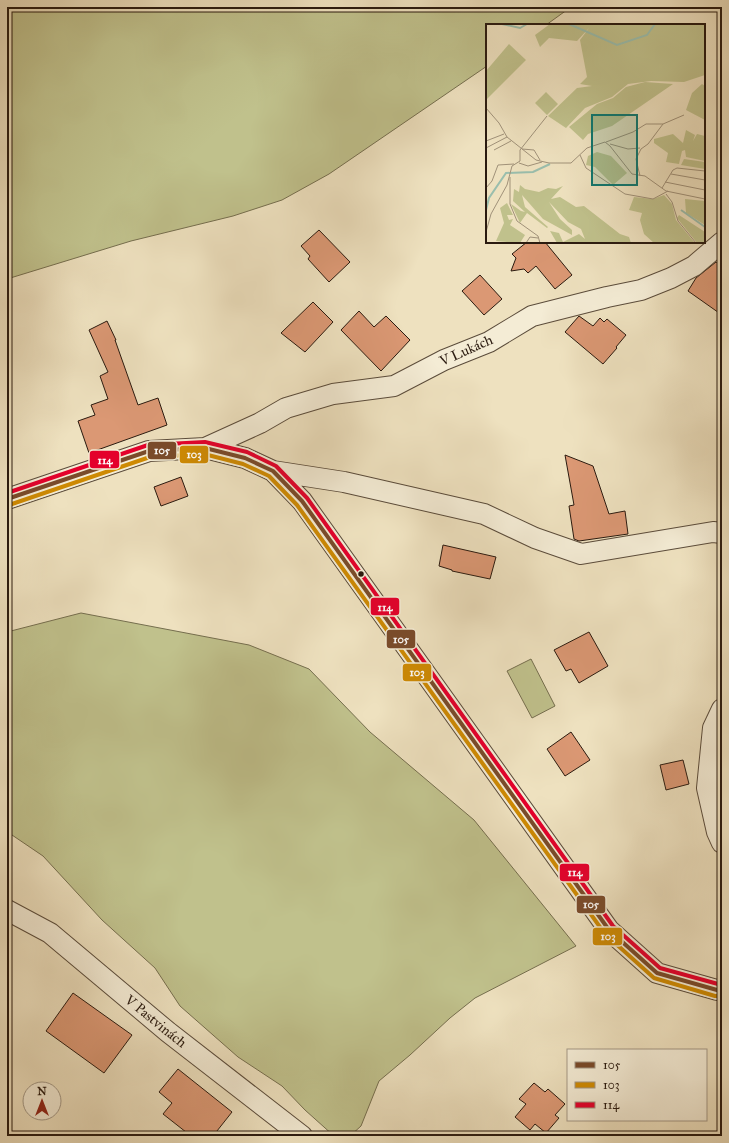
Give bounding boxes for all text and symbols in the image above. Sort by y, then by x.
inset map [486,24,705,243]
street label: V Lukách [436,331,496,370]
line badge: 105 [147,441,177,460]
text: 105 [154,444,171,457]
line badge: 103 [179,445,209,464]
text: 103 [186,448,202,462]
line badge: 114 [89,450,120,469]
text: 114 [98,454,113,468]
unlabelled marker [356,569,366,579]
line badge: 114 [370,597,400,616]
text: 114 [378,601,393,615]
line badge: 105 [386,629,416,649]
text: 105 [393,633,410,646]
line badge: 103 [402,663,432,682]
text: 103 [409,666,425,680]
line badge: 114 [559,863,590,882]
text: 114 [568,866,583,880]
line badge: 105 [576,895,606,914]
text: 105 [583,898,600,911]
line badge: 103 [592,927,623,946]
text: 103 [600,930,616,944]
street label: V Pastvinách [121,991,190,1052]
legend [567,1049,707,1121]
text: 105 [603,1058,621,1072]
text: 103 [603,1078,620,1092]
north arrow [22,1081,62,1121]
text: N [37,1085,47,1098]
text: 114 [603,1098,619,1112]

